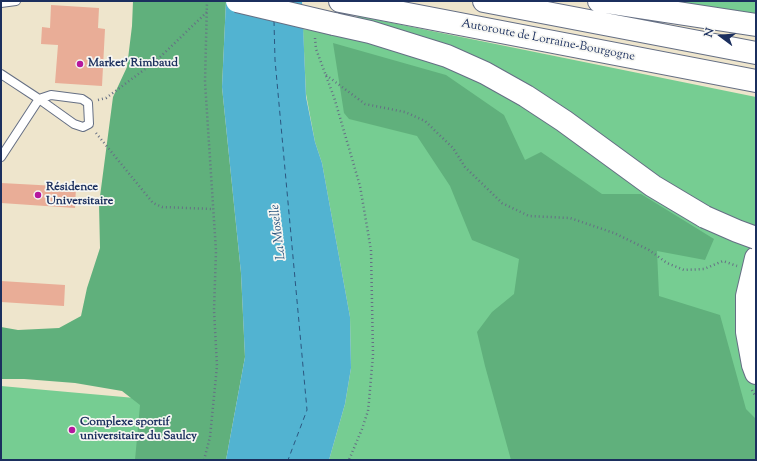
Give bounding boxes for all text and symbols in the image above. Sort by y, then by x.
north arrow [701,16,741,56]
street label: Autoroute de Lorraine-Bourgogne [460,17,636,65]
text: N [701,26,718,39]
place label: Market' Rimbaud [88,57,178,71]
marker: Market' Rimbaud [75,59,85,69]
place label: Résidence Universitaire [46,181,113,209]
marker: Résidence Universitaire [33,190,43,200]
water label: La Moselle [268,203,290,261]
place label: Complexe sportif universitaire du Saulcy [80,416,197,444]
marker: Complexe sportif universitaire du Saulcy [67,425,77,435]

